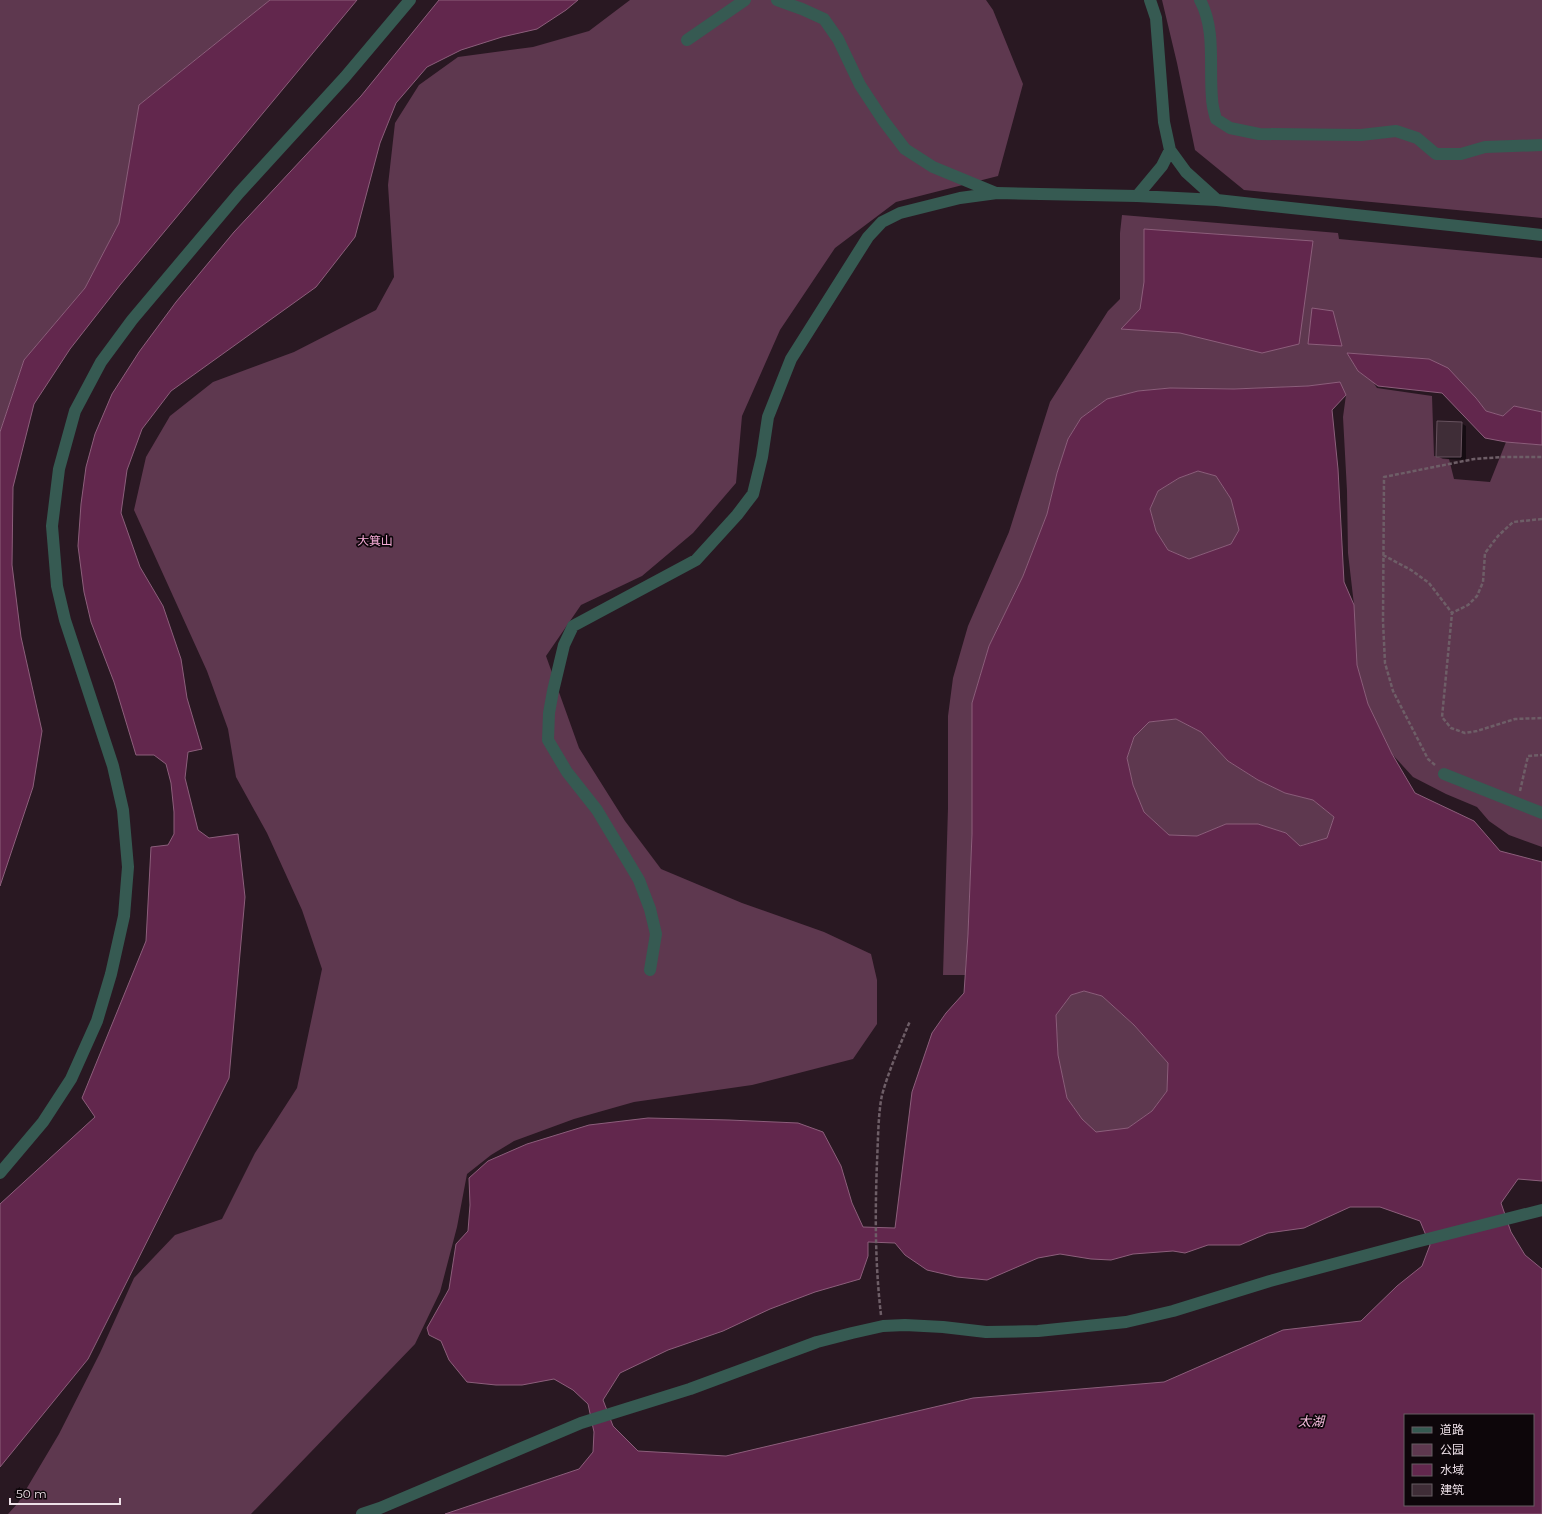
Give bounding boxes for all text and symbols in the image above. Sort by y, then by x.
park label: 大箕山 [357,533,393,548]
water label: 太湖 [1298,1413,1326,1429]
legend [1404,1414,1534,1506]
text: 道路 [1440,1422,1464,1437]
text: 公园 [1440,1442,1464,1457]
text: 水域 [1440,1462,1464,1477]
scale bar [10,1480,120,1506]
text: 建筑 [1440,1482,1464,1497]
text: 50 m [16,1486,47,1501]

